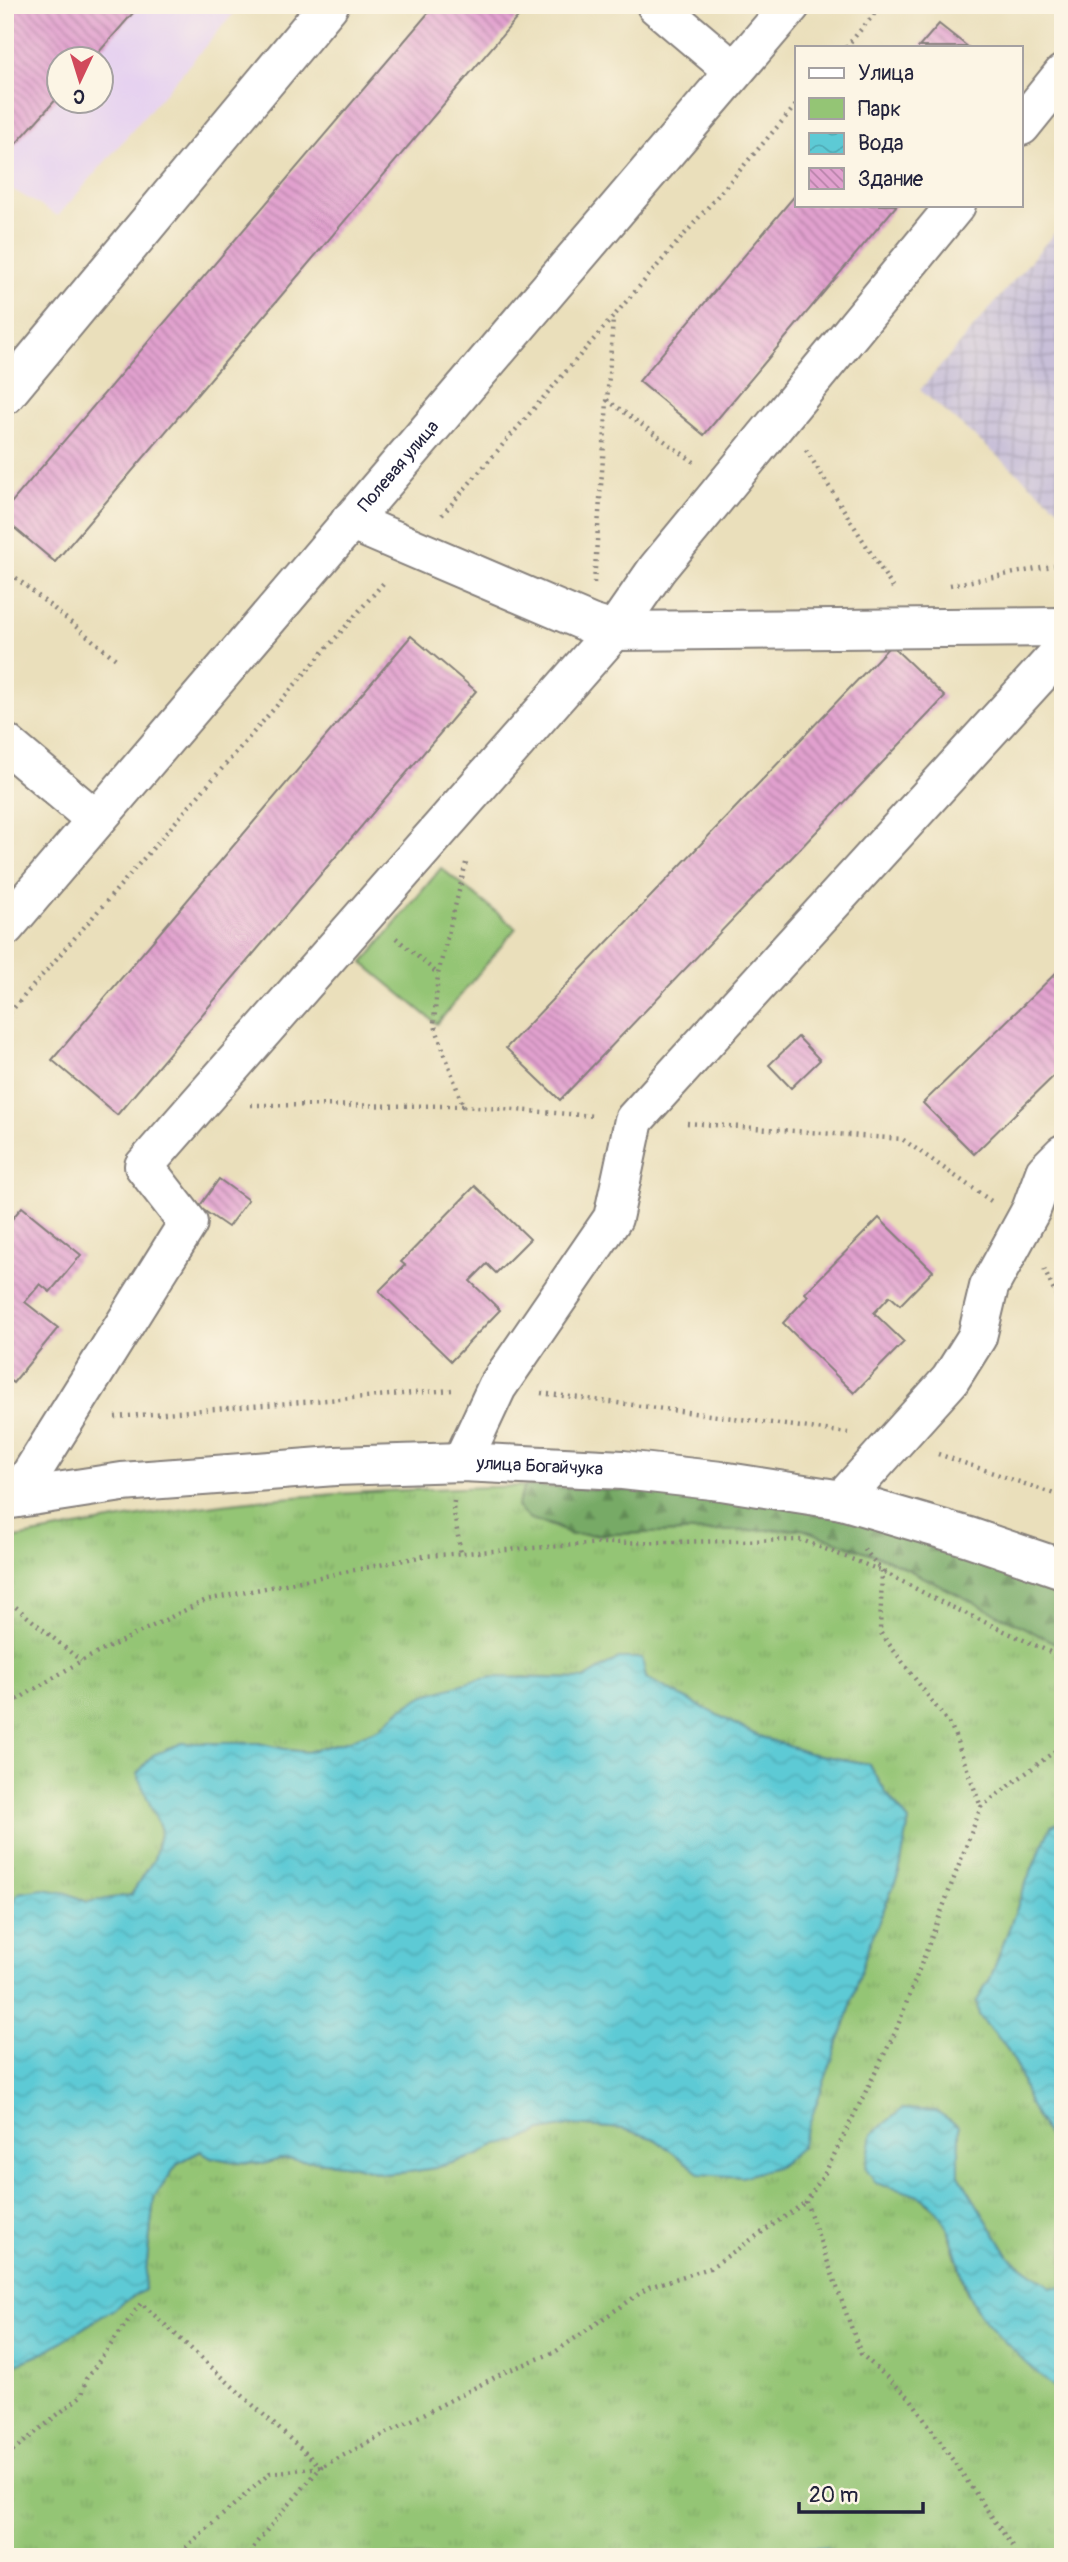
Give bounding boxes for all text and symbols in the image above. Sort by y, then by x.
north arrow [46,46,116,116]
legend [795,46,1023,206]
text: Улица [858,60,914,87]
text: С [72,84,86,108]
text: Парк [858,96,901,123]
text: Вода [858,130,904,157]
text: Здание [858,166,924,193]
street label: Полевая улица [353,415,444,516]
street label: улица Богайчука [475,1451,604,1481]
scale bar [799,2471,923,2515]
text: 20 m [809,2482,858,2509]

